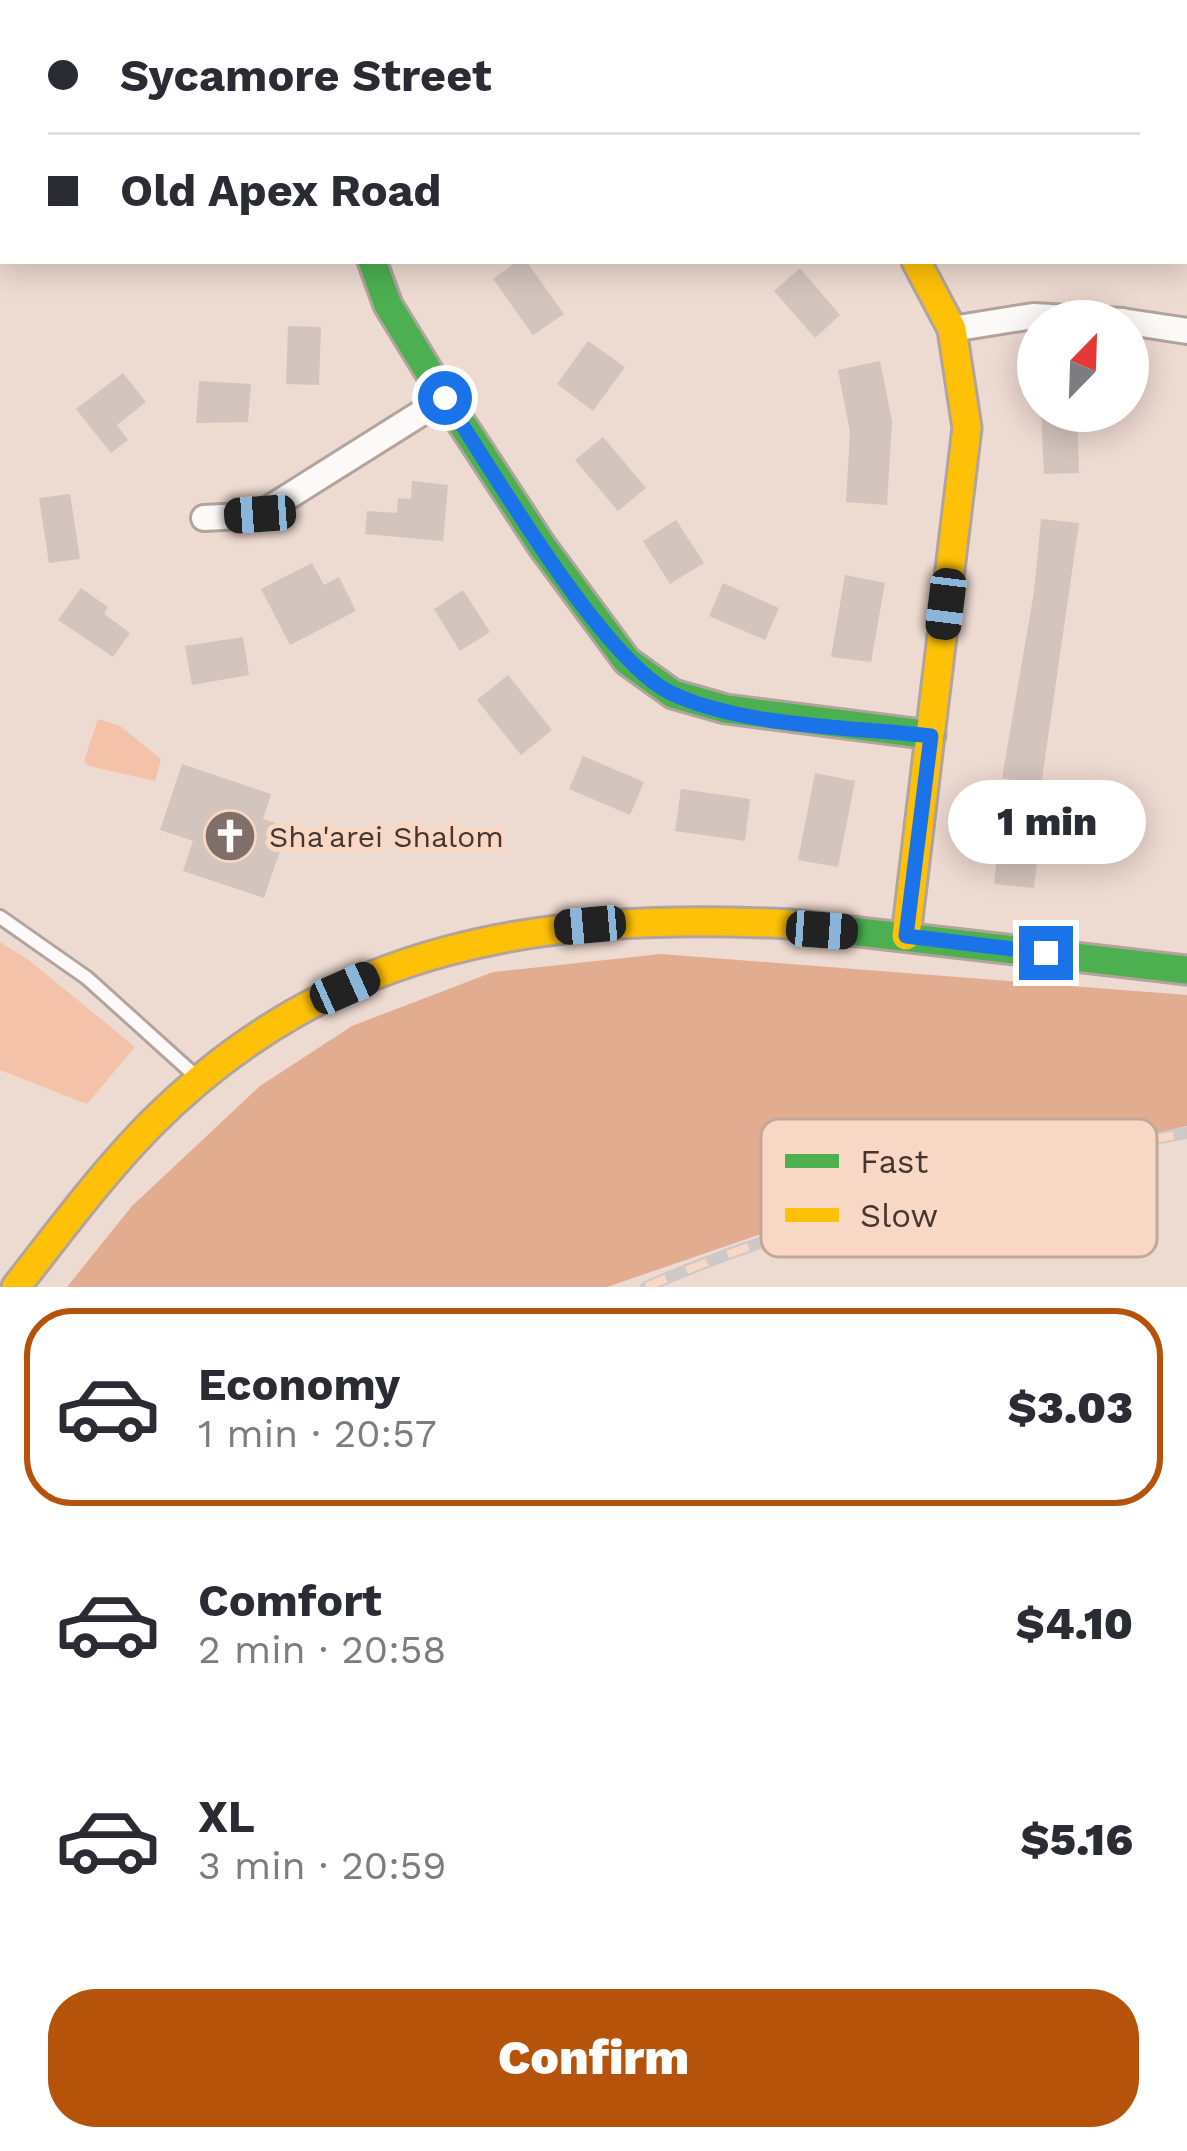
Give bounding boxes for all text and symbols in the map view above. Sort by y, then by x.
text: Sycamore Street [120,49,492,102]
text: Old Apex Road [120,164,442,217]
north arrow [1017,300,1149,432]
map controls [1017,300,1149,432]
route start [418,371,472,425]
car [223,494,297,534]
car [924,566,968,642]
callout: 1 min [947,779,1145,863]
text: 1 min [997,799,1097,844]
church icon: Sha'arei Shalom [202,808,258,864]
place label: Sha'arei Shalom [269,819,504,854]
car [553,904,627,946]
car [785,910,859,950]
route end [1019,926,1073,980]
car [305,957,385,1019]
legend [761,1119,1157,1257]
text: Fast [860,1142,929,1181]
text: Slow [860,1196,938,1235]
icon: car [54,1353,162,1461]
text: Economy [198,1358,400,1411]
text: $3.03 [1008,1381,1133,1434]
text: 1 min · 20:57 [198,1411,437,1456]
icon: car [54,1569,162,1677]
text: Comfort [198,1574,382,1627]
text: $4.10 [1016,1597,1133,1650]
text: 2 min · 20:58 [198,1627,446,1672]
icon: car [54,1785,162,1893]
text: XL [198,1790,255,1843]
text: $5.16 [1021,1813,1133,1866]
text: 3 min · 20:59 [198,1843,446,1888]
button: Confirm [48,1989,1139,2127]

